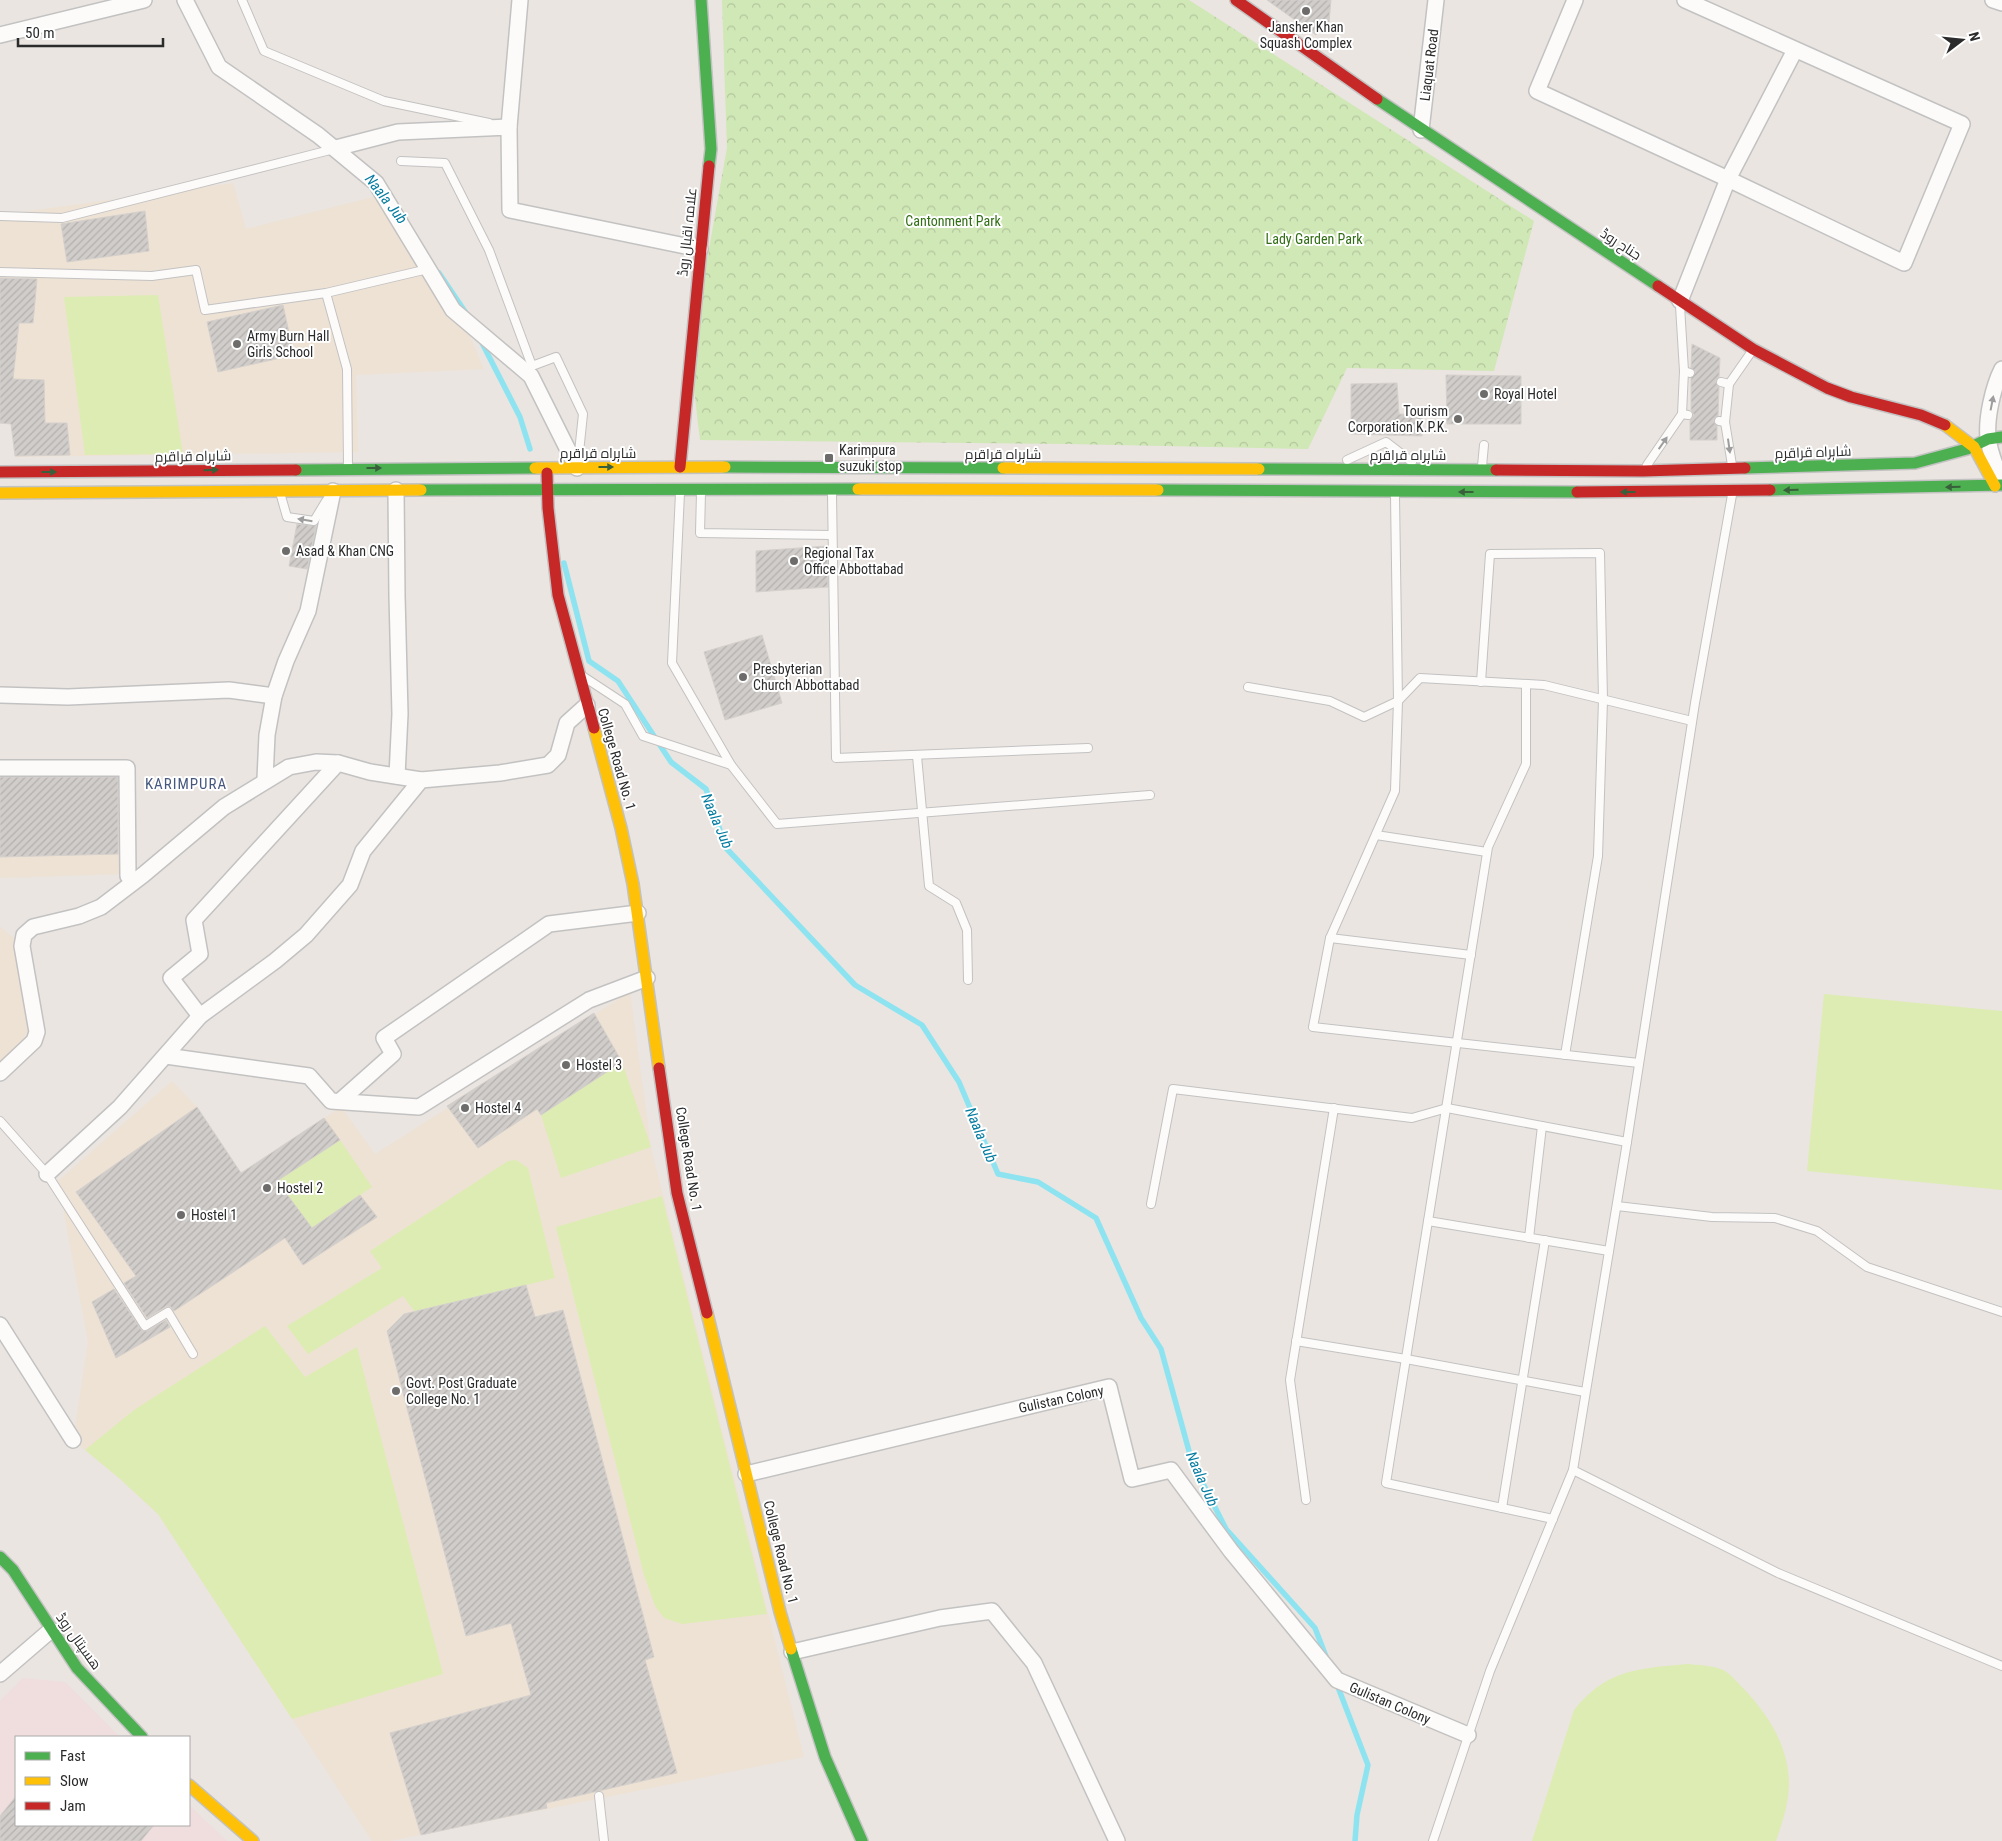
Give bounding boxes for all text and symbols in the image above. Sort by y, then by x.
marker: Jansher Khan Squash Complex [1300,5,1312,17]
scale bar [18,15,162,47]
north arrow [1937,15,1987,65]
place label: Jansher Khan Squash Complex [1260,19,1352,51]
text: 50 m [25,24,55,42]
street label: Liaquat Road [1417,28,1441,102]
text: N [1966,30,1983,43]
water label: Naala Jub [361,171,411,227]
street label: علامہ اقبال روڈ [674,187,701,277]
park label: Cantonment Park [905,213,1001,229]
street label: جناح روڈ [1597,225,1644,264]
park label: Lady Garden Park [1266,231,1363,247]
place label: Army Burn Hall Girls School [247,328,329,360]
marker: Army Burn Hall Girls School [231,338,243,350]
place label: Royal Hotel [1494,386,1557,402]
marker: Royal Hotel [1478,388,1490,400]
one-way arrow [1988,395,1996,411]
place label: Tourism Corporation K.P.K. [1348,403,1448,435]
marker: Tourism Corporation K.P.K. [1452,413,1464,425]
one-way arrow [1658,436,1668,449]
one-way arrow [1725,438,1733,454]
place label: Karimpura suzuki stop [839,442,902,474]
street label: شاہراہ قراقرم [1774,443,1852,463]
street label: شاہراہ قراقرم [560,445,636,463]
street label: شاہراہ قراقرم [965,446,1041,464]
street label: شاہراہ قراقرم [154,447,232,467]
street label: شاہراہ قراقرم [1370,447,1446,465]
marker: Karimpura suzuki stop [823,452,835,464]
one-way arrow [598,463,614,471]
one-way arrow [366,464,382,472]
one-way arrow [203,466,219,474]
one-way arrow [41,468,57,476]
one-way arrow [1945,483,1961,491]
one-way arrow [1783,486,1799,494]
one-way arrow [1458,488,1474,496]
one-way arrow [1620,488,1636,496]
one-way arrow [297,516,313,524]
place label: Asad & Khan CNG [296,543,394,559]
marker: Asad & Khan CNG [280,545,292,557]
place label: Regional Tax Office Abbottabad [804,545,904,577]
marker: Regional Tax Office Abbottabad [788,555,800,567]
place label: Presbyterian Church Abbottabad [753,661,860,693]
marker: Presbyterian Church Abbottabad [737,671,749,683]
street label: College Road No. 1 [595,706,639,812]
district label: KARIMPURA [145,775,227,793]
water label: Naala Jub [697,791,737,851]
place label: Hostel 3 [576,1057,622,1073]
marker: Hostel 3 [560,1059,572,1071]
place label: Hostel 4 [475,1100,521,1116]
marker: Hostel 4 [459,1102,471,1114]
water label: Naala Jub [961,1105,1001,1165]
street label: College Road No. 1 [673,1106,705,1212]
place label: Hostel 2 [277,1180,323,1196]
marker: Hostel 2 [261,1182,273,1194]
place label: Hostel 1 [191,1207,237,1223]
marker: Hostel 1 [175,1209,187,1221]
place label: Govt. Post Graduate College No. 1 [406,1375,517,1407]
street label: Gulistan Colony [1017,1382,1105,1416]
marker: Govt. Post Graduate College No. 1 [390,1385,402,1397]
water label: Naala Jub [1182,1449,1222,1509]
street label: College Road No. 1 [760,1499,802,1605]
street label: ھسپتال روڈ [51,1610,105,1674]
street label: Gulistan Colony [1347,1679,1433,1727]
legend [15,1736,190,1826]
text: Fast [60,1747,85,1765]
text: Slow [60,1772,89,1790]
text: Jam [60,1797,86,1815]

